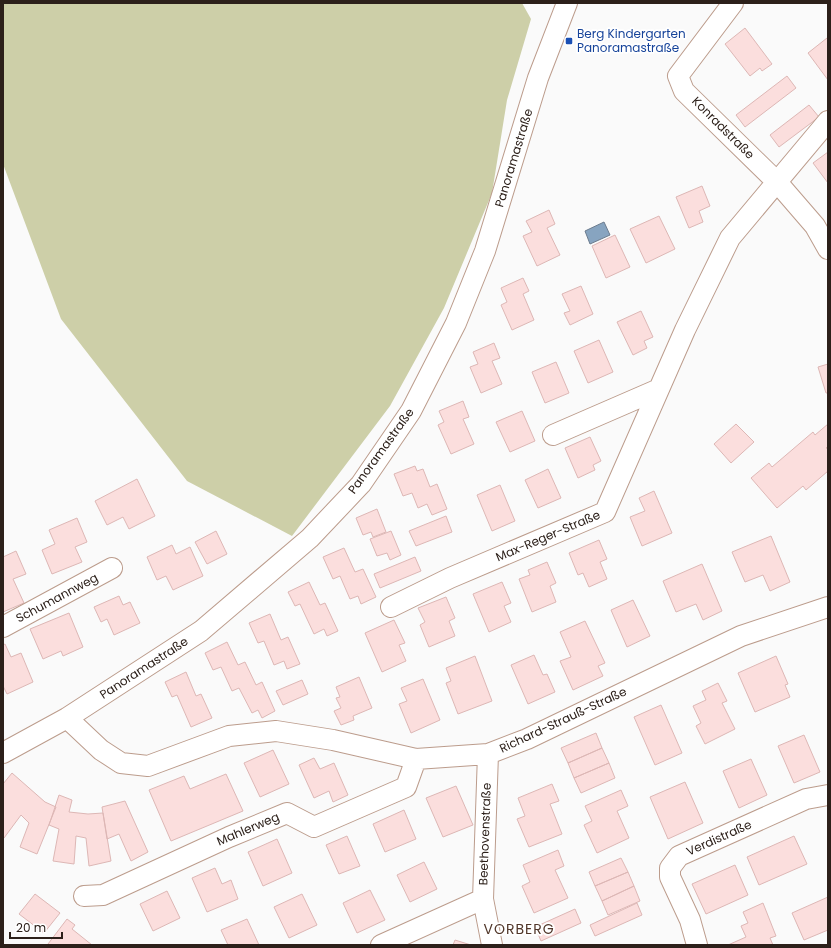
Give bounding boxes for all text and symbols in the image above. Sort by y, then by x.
place label: Berg Kindergarten Panoramastraße [577,25,686,56]
marker: Berg Kindergarten Panoramastraße [564,36,574,46]
street label: Konradstraße [688,93,758,163]
street label: Panoramastraße [490,106,537,209]
street label: Panoramastraße [344,404,418,497]
street label: Max-Reger-Straße [493,506,603,565]
street label: Schumannweg [13,569,101,626]
street label: Panoramastraße [96,633,191,703]
street label: Richard-Strauß-Straße [496,683,629,757]
street label: Beethovenstraße [474,782,495,886]
street label: Mahlerweg [214,808,282,849]
street label: Verdistraße [683,816,754,860]
scale bar [10,914,62,940]
text: 20 m [16,919,46,936]
district label: VORBERG [483,919,555,939]

